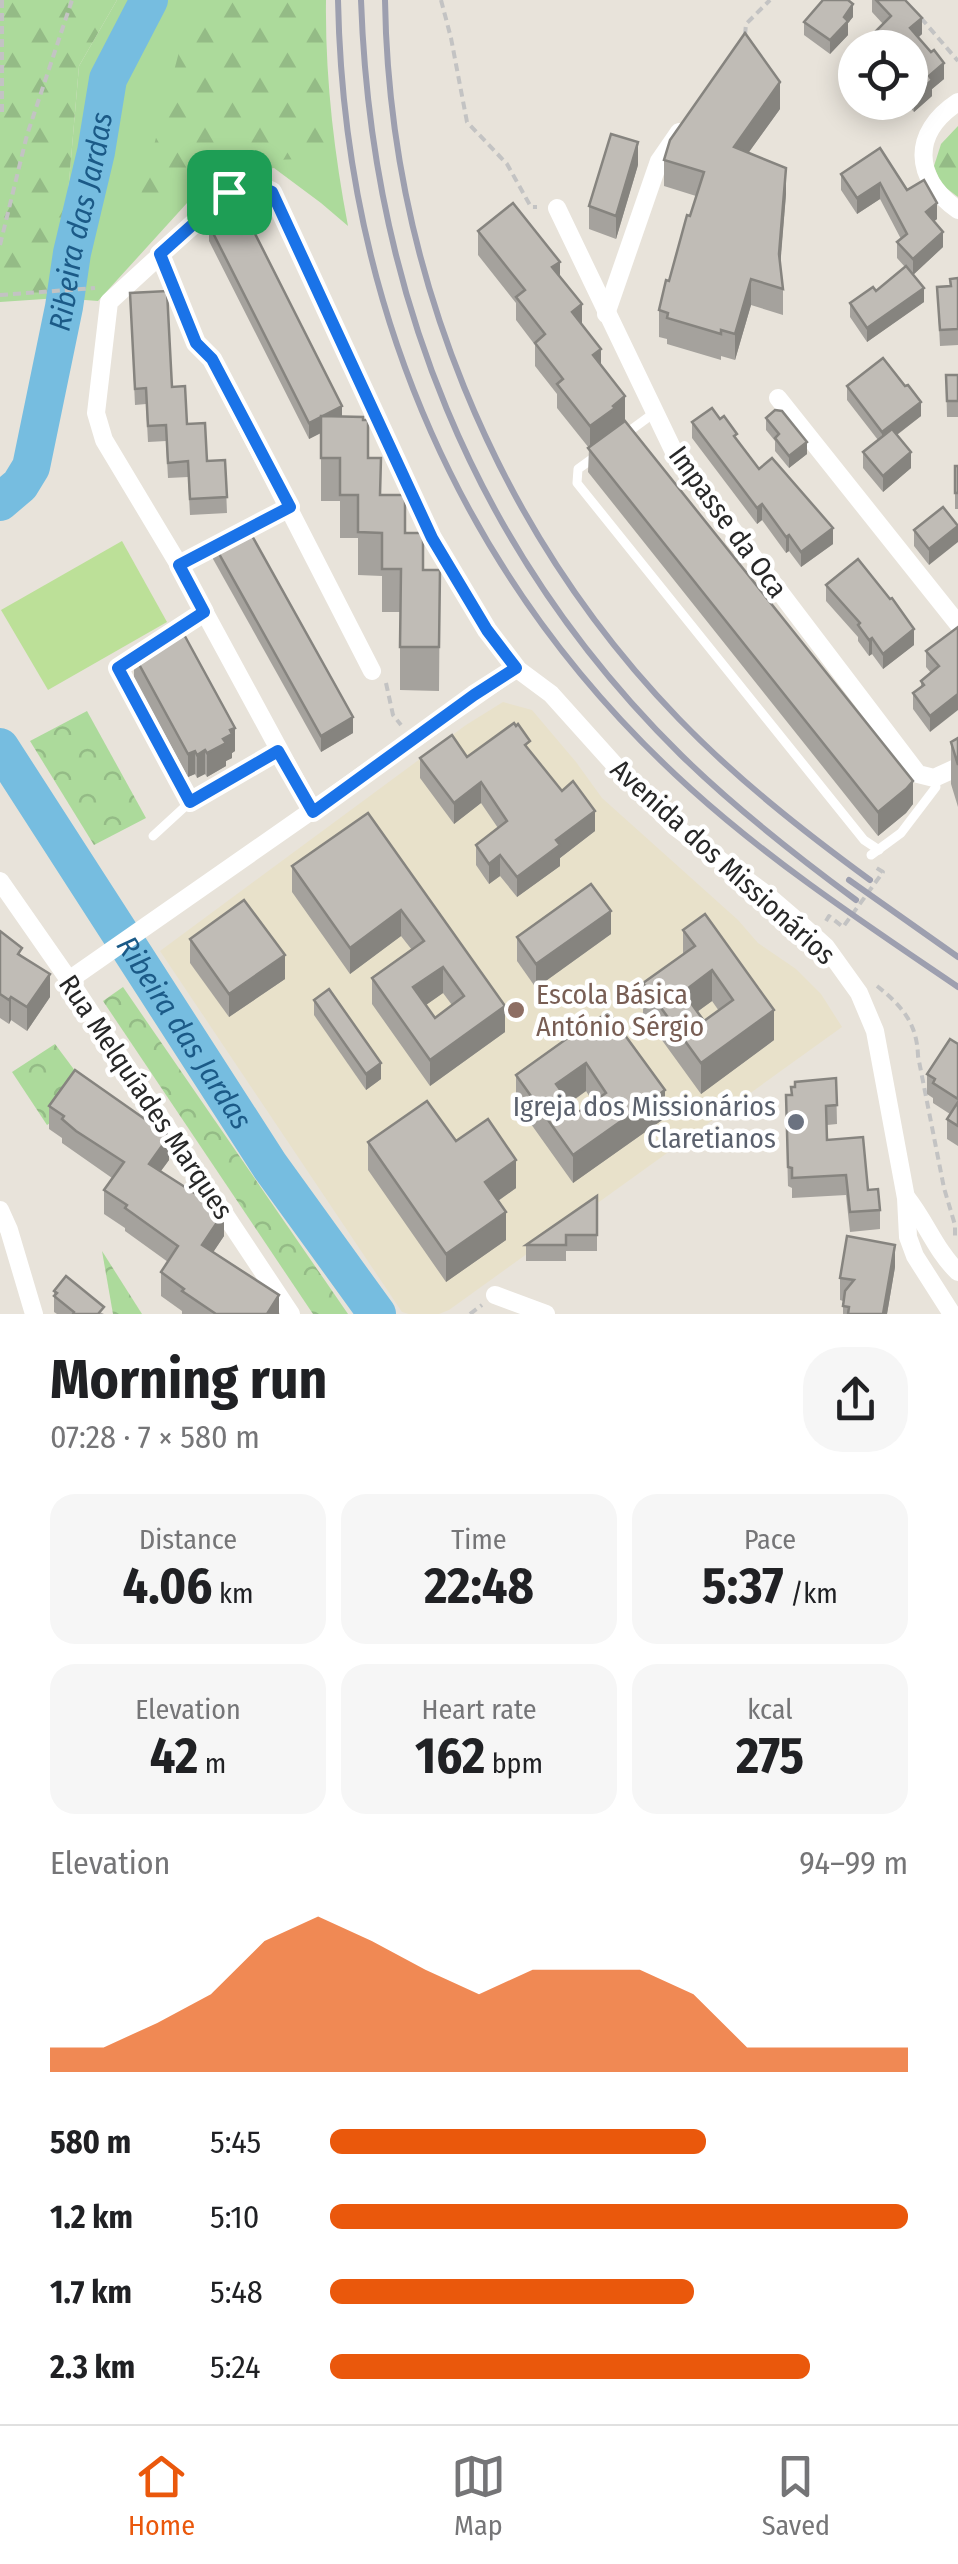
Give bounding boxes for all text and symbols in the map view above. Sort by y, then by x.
map controls [838,30,928,120]
button: locate [838,30,928,120]
water label: Ribeira das Jardas [42,109,120,334]
pin [187,150,272,235]
icon: arrive [202,165,257,220]
street label: Impasse da Oca [662,440,794,604]
street label: Avenida dos Missionários [604,752,842,972]
water label: Ribeira das Jardas [109,930,260,1136]
street label: Rua Melquíades Marques [52,969,240,1225]
place label: Escola Básica António Sérgio [536,978,704,1043]
marker: Escola Básica António Sérgio [505,999,527,1021]
place label: Igreja dos Missionários Claretianos [513,1090,776,1155]
marker: Igreja dos Missionários Claretianos [785,1111,807,1133]
text: Morning run [50,1347,327,1413]
button: share [803,1347,908,1452]
text: 07:28 · 7 × 580 m [50,1418,260,1456]
text: Distance [139,1523,237,1556]
text: Time [451,1523,507,1556]
text: Pace [744,1523,796,1556]
text: 4.06 [122,1556,212,1616]
text: 22:48 [424,1556,534,1616]
text: 5:37 [702,1556,784,1616]
text: km [212,1577,254,1610]
text: /km [784,1577,838,1610]
text: Elevation [135,1693,241,1726]
text: Heart rate [422,1693,536,1726]
text: kcal [747,1693,793,1726]
text: 42 [150,1726,198,1786]
text: 162 [415,1726,485,1786]
text: 275 [736,1726,804,1786]
text: m [198,1747,226,1780]
text: bpm [485,1747,543,1780]
text: Elevation [50,1844,170,1882]
text: 94–99 m [799,1844,908,1882]
text: 580 m [50,2123,131,2161]
text: 5:45 [210,2123,261,2161]
text: 1.2 km [50,2198,133,2236]
text: 5:10 [210,2198,259,2236]
text: 1.7 km [50,2273,132,2311]
text: 5:48 [210,2273,263,2311]
text: 2.3 km [50,2348,135,2386]
text: 5:24 [210,2348,260,2386]
tab: Home [128,2449,195,2542]
tab: Map [451,2449,506,2542]
tab: Saved [762,2449,830,2542]

